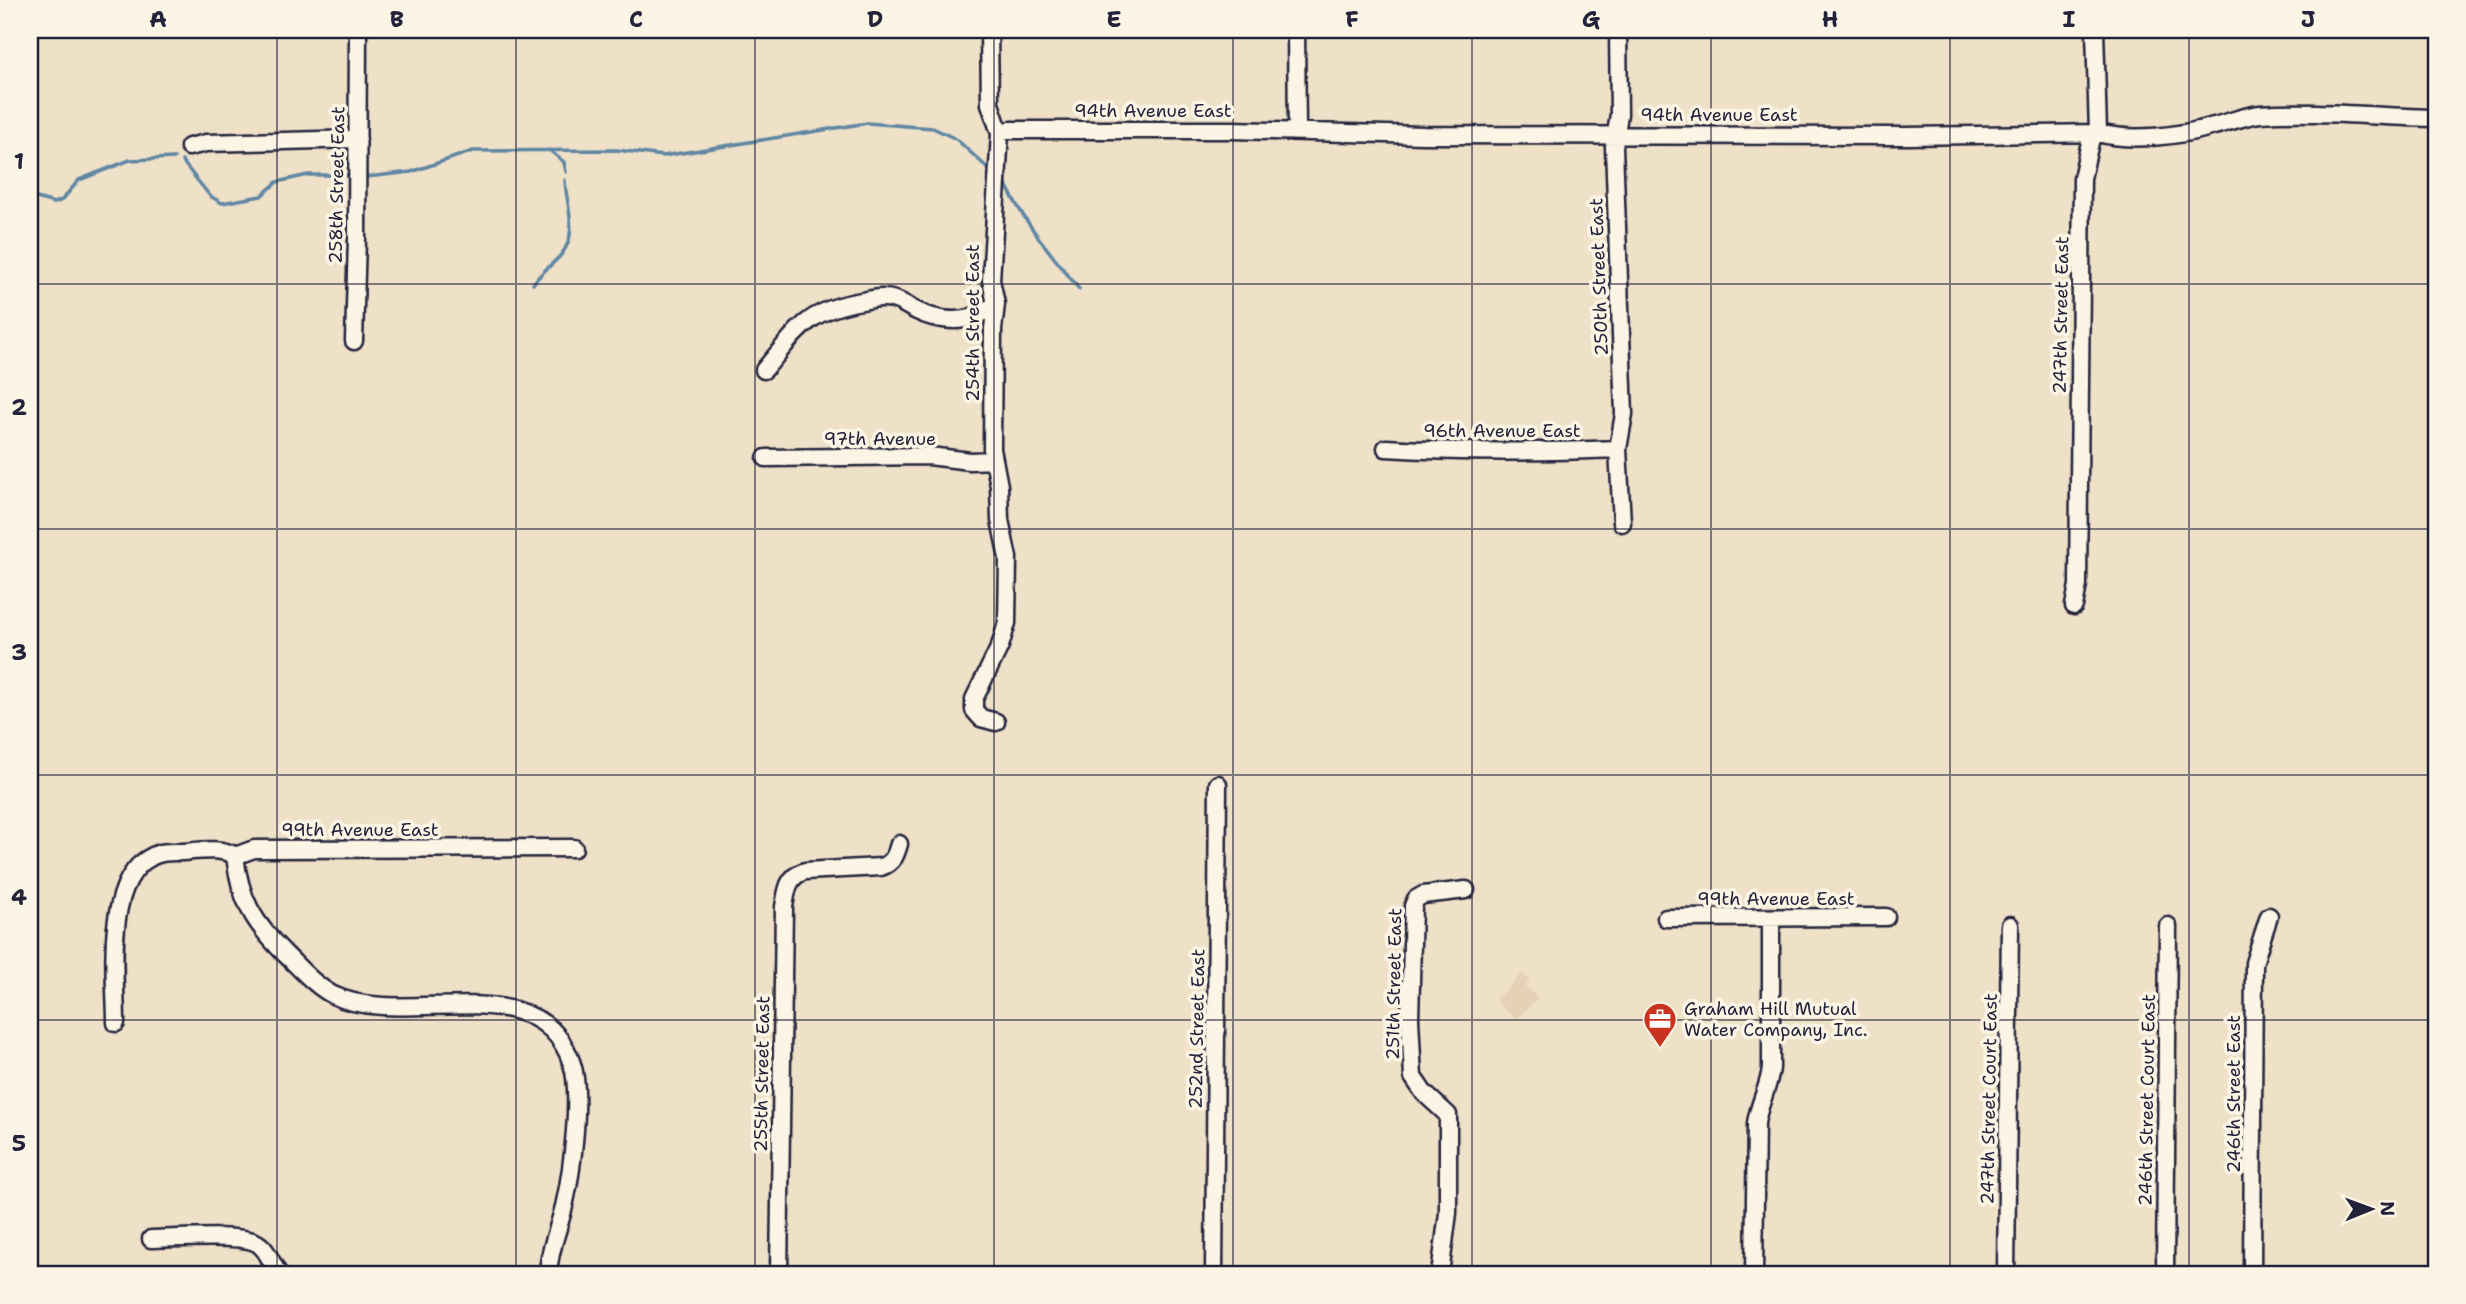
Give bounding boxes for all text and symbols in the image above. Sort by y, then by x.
text: A [149,4,167,34]
text: B [390,4,404,34]
text: C [629,4,643,34]
text: D [867,4,883,34]
text: E [1106,4,1122,34]
text: F [1345,4,1359,34]
text: G [1582,4,1601,34]
text: H [1822,4,1838,34]
text: I [2063,4,2076,34]
text: J [2301,4,2315,34]
street label: 94th Avenue East [1074,99,1232,123]
street label: 94th Avenue East [1640,103,1798,127]
street label: 258th Street East [324,106,350,264]
text: 1 [14,146,24,176]
street label: 250th Street East [1584,197,1614,356]
street label: 247th Street East [2048,236,2074,394]
street label: 254th Street East [961,244,985,402]
text: 2 [11,392,27,422]
street label: 96th Avenue East [1423,419,1581,443]
street label: 97th Avenue [824,427,936,451]
text: 3 [11,637,27,667]
street label: 99th Avenue East [281,818,439,842]
text: 4 [11,882,27,912]
street label: 99th Avenue East [1697,887,1855,911]
street label: 251th Street East [1381,908,1407,1060]
street label: 252nd Street East [1184,948,1210,1109]
street label: 247th Street Court East [1975,993,2003,1205]
street label: 246th Street Court East [2133,994,2161,1206]
street label: 255th Street East [749,996,775,1152]
place label: Graham Hill Mutual Water Company, Inc. [1684,997,1867,1042]
office icon: Graham Hill Mutual Water Company, Inc. [1641,1000,1679,1049]
street label: 246th Street East [2222,1015,2246,1173]
text: 5 [12,1128,26,1158]
north arrow [2336,1174,2406,1244]
text: N [2375,1201,2400,1216]

